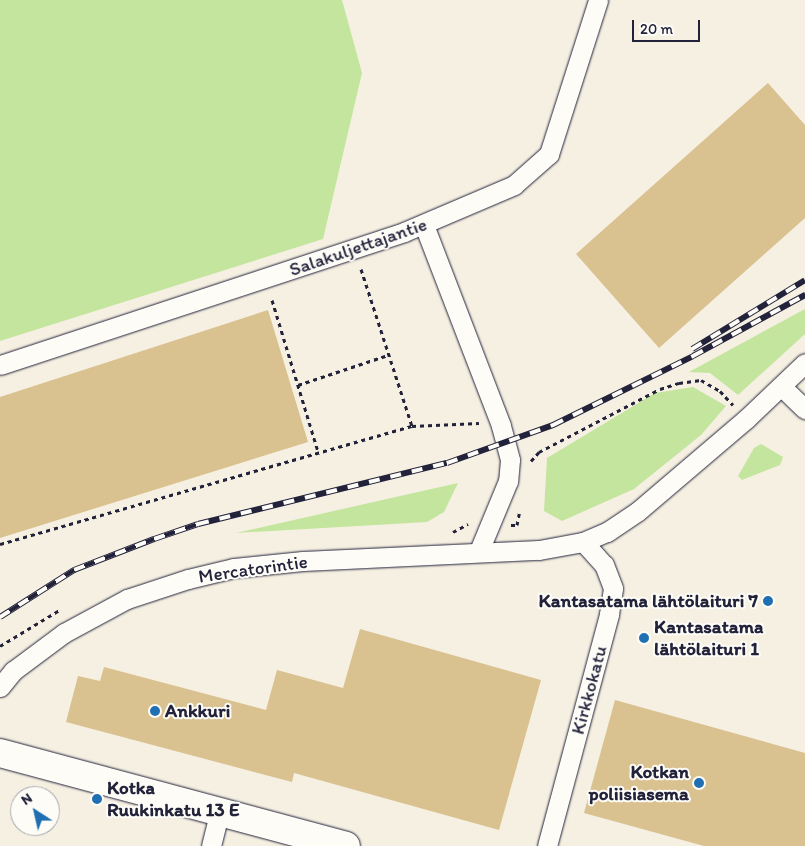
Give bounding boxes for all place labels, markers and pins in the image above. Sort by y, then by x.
place label: Kantasatama lähtölaituri 7 [539,590,758,612]
marker: Kantasatama lähtölaituri 7 [762,595,774,607]
place label: Kantasatama lähtölaituri 1 [654,616,763,660]
marker: Kantasatama lähtölaituri 1 [638,632,650,644]
place label: Ankkuri [165,700,230,722]
marker: Ankkuri [149,705,161,717]
place label: Kotkan poliisiasema [589,761,689,805]
place label: Kotka Ruukinkatu 13 E [107,777,239,821]
marker: Kotkan poliisiasema [693,777,705,789]
marker: Kotka Ruukinkatu 13 E [91,793,103,805]

